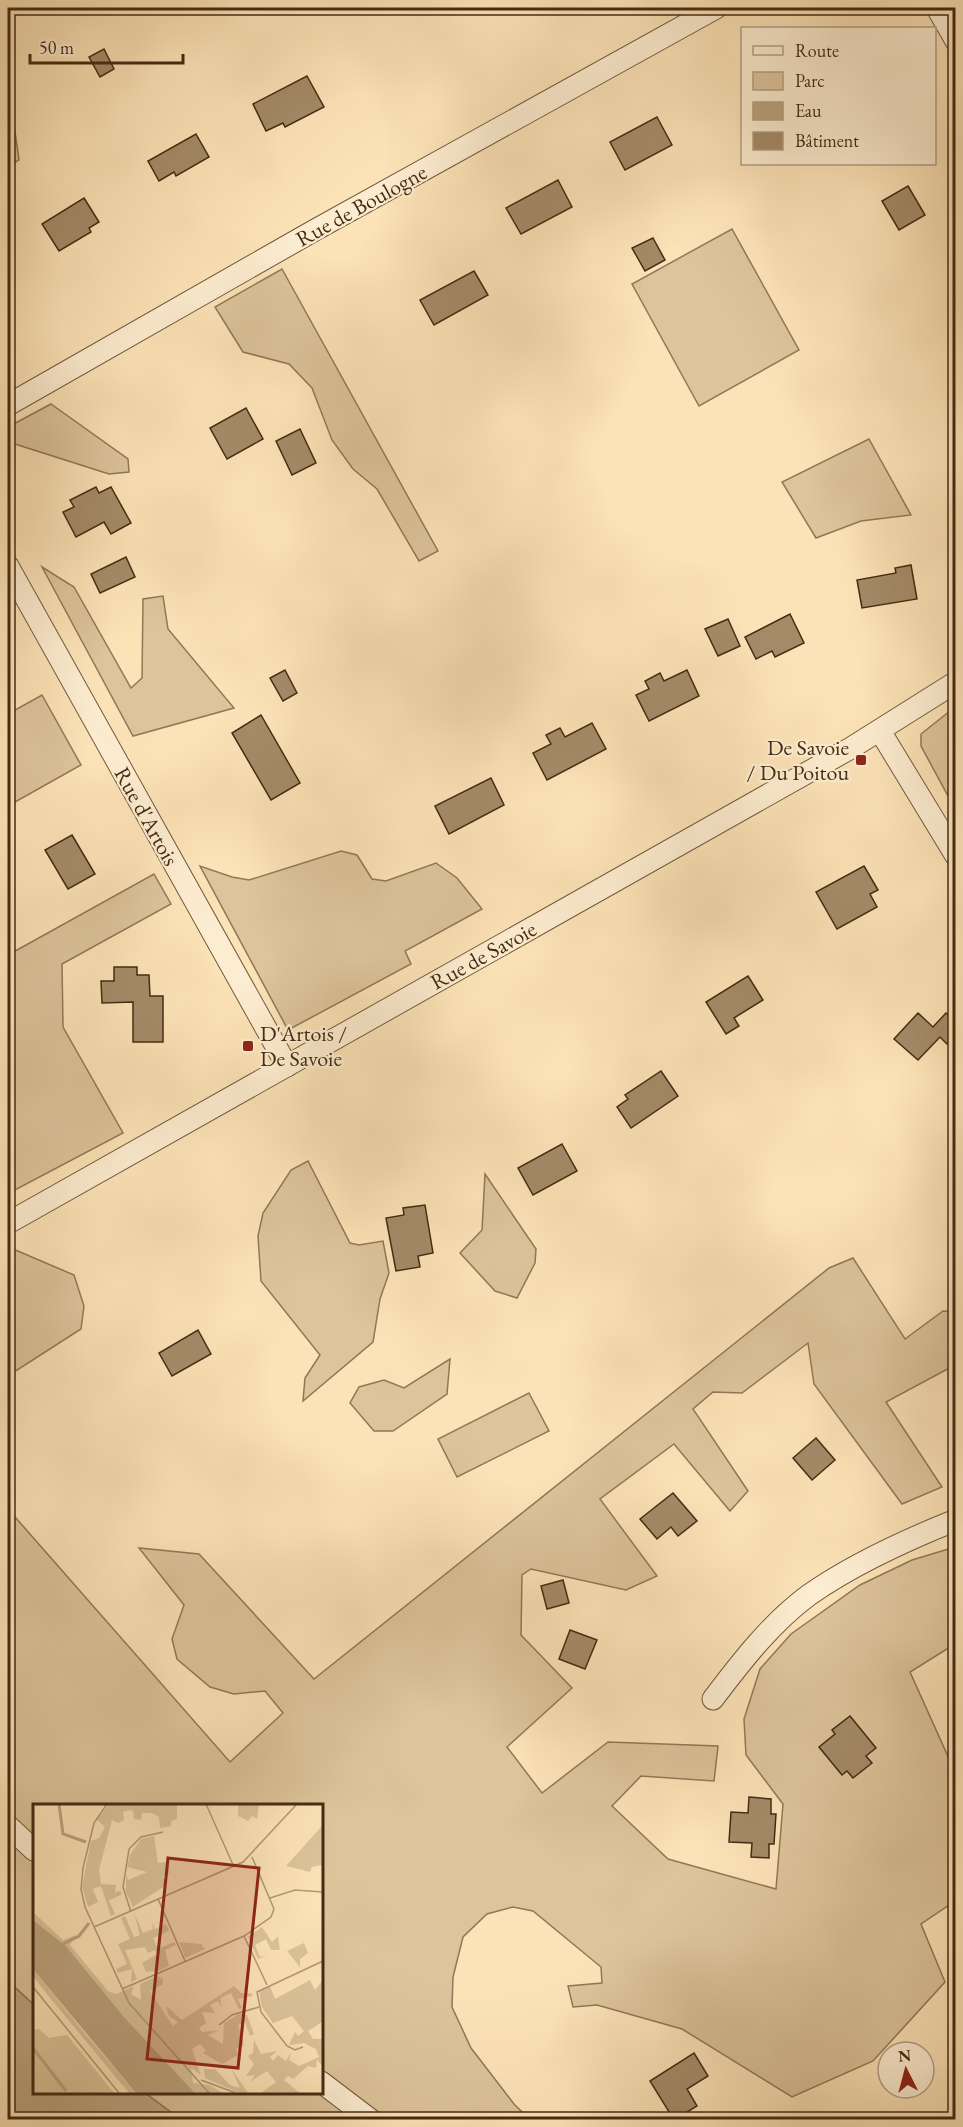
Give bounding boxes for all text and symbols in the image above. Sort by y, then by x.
scale bar [30,27,183,65]
legend [741,27,936,165]
text: 50 m [39,36,74,59]
text: Route [795,39,839,62]
text: Parc [795,69,825,92]
text: Eau [795,99,822,122]
text: Bâtiment [795,129,859,152]
street label: Rue de Boulogne [290,157,432,253]
place label: De Savoie / Du Poitou [747,733,849,787]
marker: De Savoie / Du Poitou [854,753,868,767]
street label: Rue d'Artois [108,762,186,871]
street label: Rue de Savoie [425,914,542,996]
place label: D'Artois / De Savoie [260,1019,347,1073]
marker: D'Artois / De Savoie [241,1039,255,1053]
inset map [33,1804,322,2094]
north arrow [876,2040,936,2100]
text: N [897,2044,912,2067]

